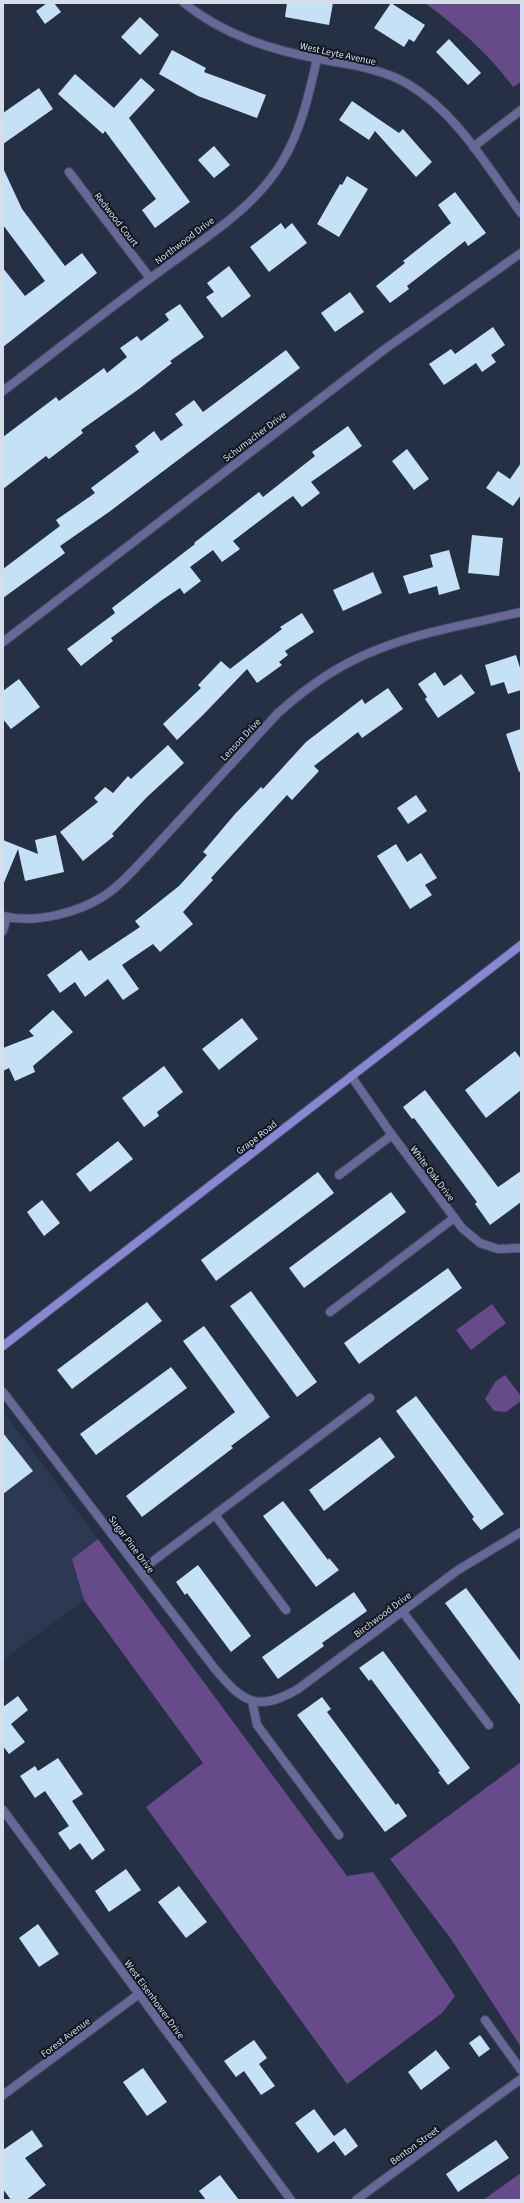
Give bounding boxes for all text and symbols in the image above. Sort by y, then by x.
street label: West Leyte Avenue [298,39,377,69]
street label: Redwood Court [91,190,142,250]
street label: Northwood Drive [152,214,217,268]
street label: Schumacher Drive [220,408,289,465]
street label: Lenson Drive [217,715,264,764]
street label: Grape Road [233,1117,280,1158]
street label: White Oak Drive [407,1143,458,1204]
street label: Sugar Pine Drive [105,1513,157,1576]
street label: Birchwood Drive [351,1588,414,1641]
street label: West Eisenhower Drive [121,1957,188,2042]
street label: Forest Avenue [38,2015,93,2061]
street label: Benton Street [387,2123,442,2168]

